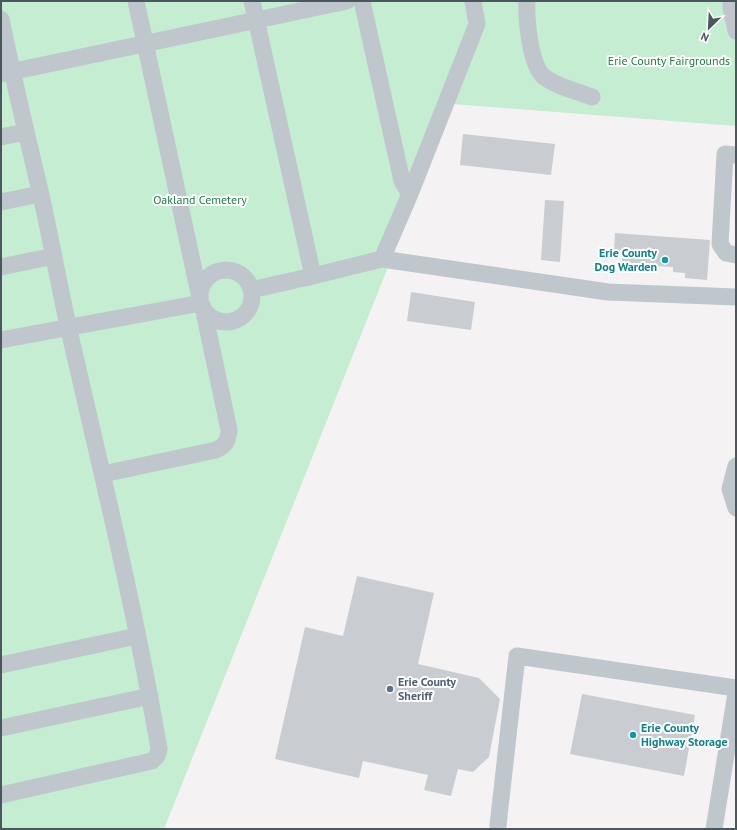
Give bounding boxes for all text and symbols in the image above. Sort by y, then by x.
north arrow [689,8,729,48]
text: N [699,29,711,45]
park label: Erie County Fairgrounds [608,53,730,68]
park label: Oakland Cemetery [153,192,247,207]
place label: Erie County Dog Warden [595,245,657,274]
marker: Erie County Dog Warden [660,255,670,265]
place label: Erie County Sheriff [398,674,456,703]
marker: Erie County Sheriff [385,684,395,694]
place label: Erie County Highway Storage [641,720,728,749]
marker: Erie County Highway Storage [628,730,638,740]

